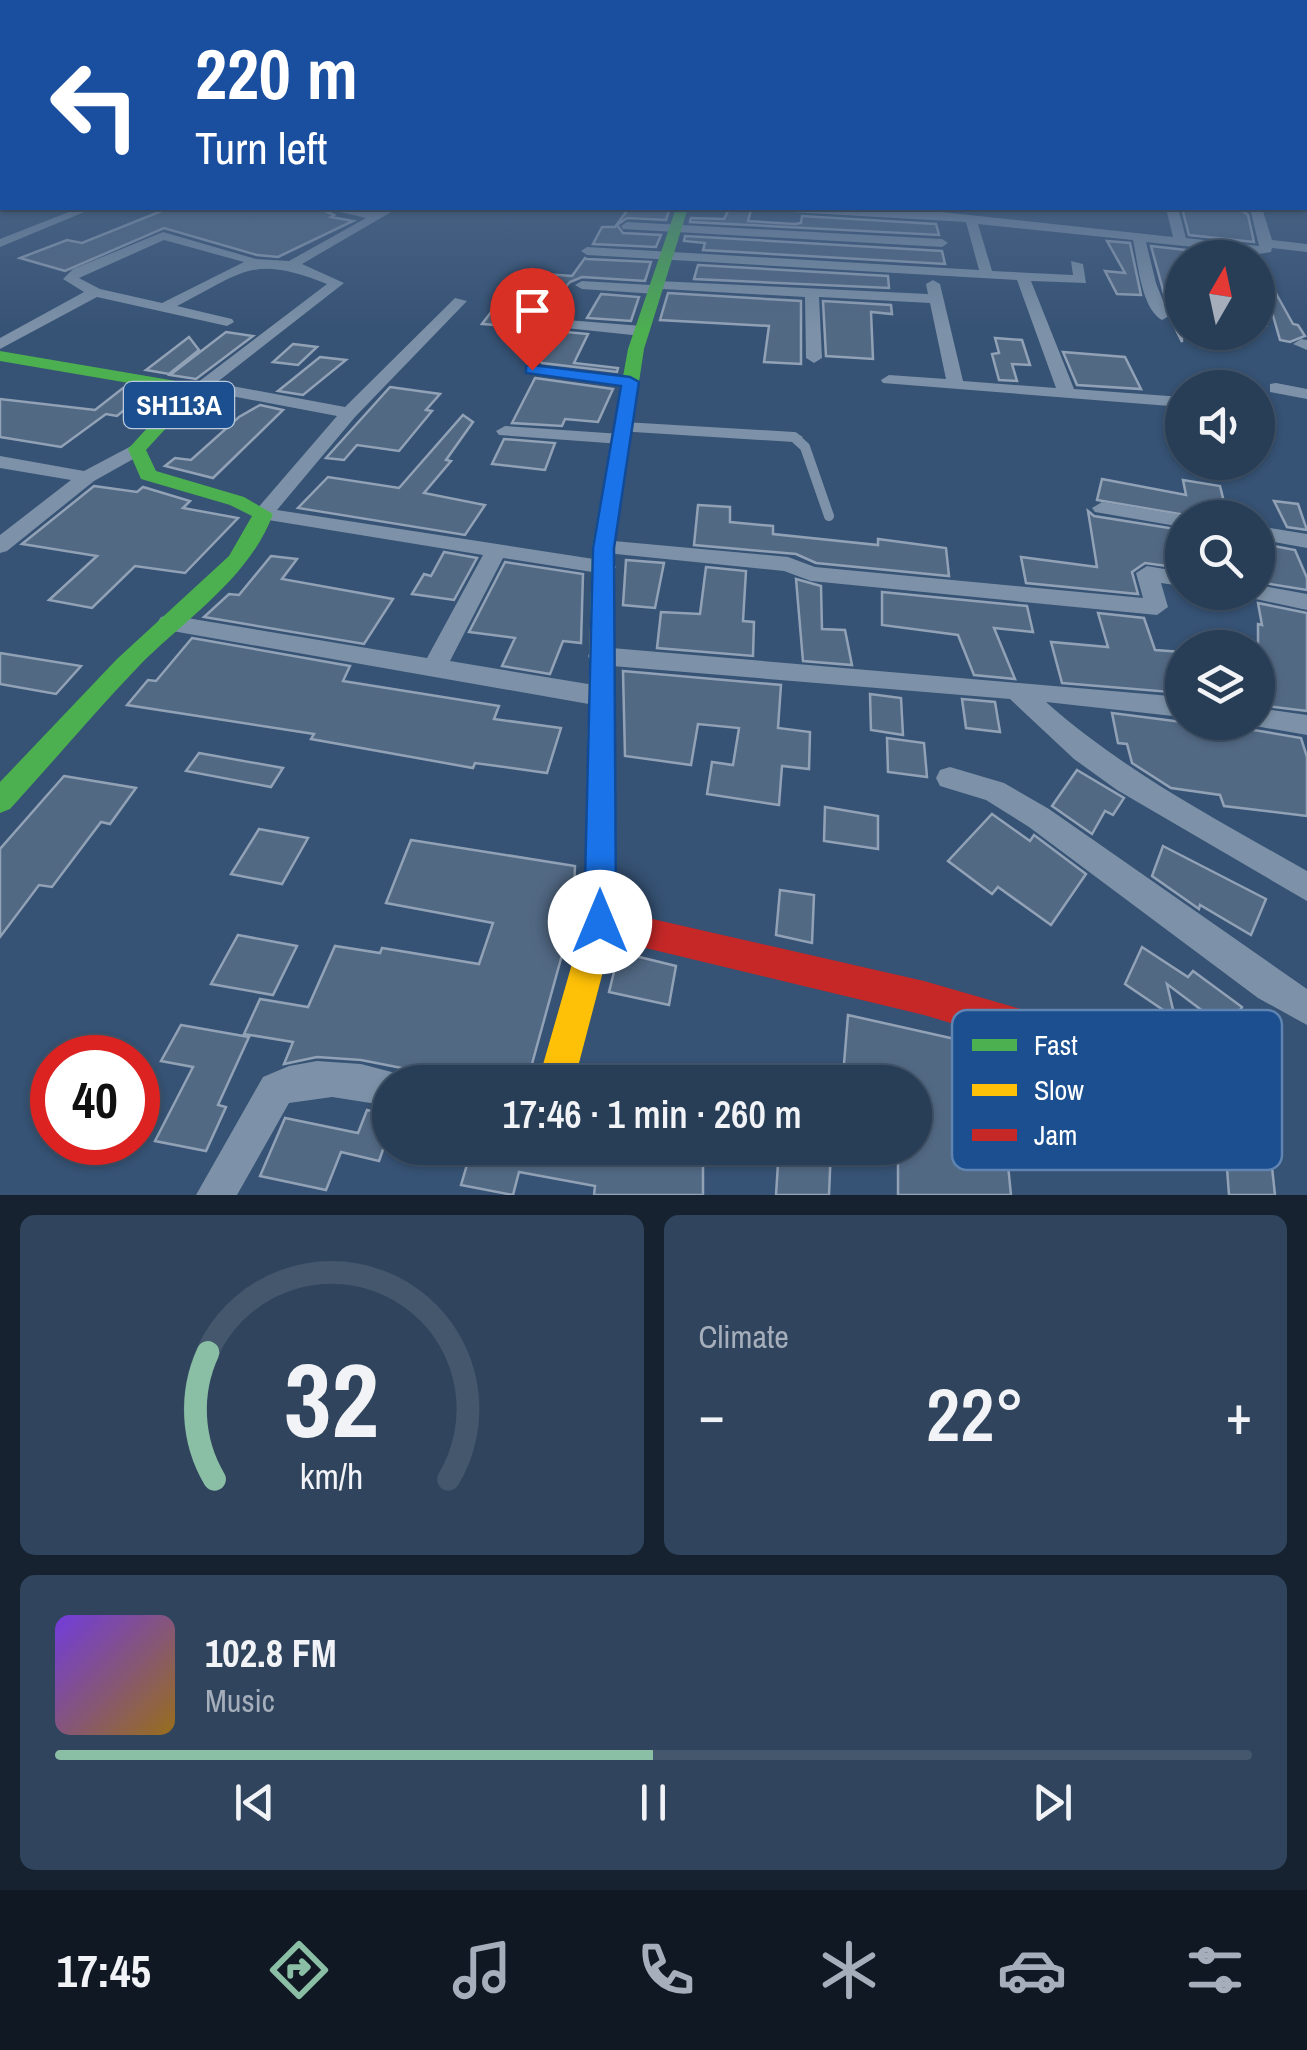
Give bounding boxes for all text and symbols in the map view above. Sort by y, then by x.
text: 220 m [195,27,358,121]
icon: left [30,40,160,170]
text: Turn left [195,117,327,178]
north arrow [1165,240,1275,350]
map controls [1165,240,1275,740]
pin [490,268,575,371]
icon: arrive [505,283,560,338]
button: sound [1165,370,1275,480]
road number: SH113A [124,382,234,428]
button: search [1165,500,1275,610]
button: layers [1165,630,1275,740]
position arrow [548,870,652,974]
legend [952,1010,1282,1170]
text: Fast [1034,1026,1078,1064]
speed limit sign: 40 [30,1035,160,1165]
text: Slow [1034,1071,1084,1109]
text: 17:46 · 1 min · 260 m [502,1089,802,1140]
text: Jam [1034,1116,1077,1154]
text: Climate [699,1315,789,1358]
text: 32 [284,1329,379,1469]
text: 22° [926,1363,1024,1464]
text: − [699,1377,725,1451]
text: + [1226,1377,1252,1451]
text: km/h [300,1452,364,1500]
text: 102.8 FM [205,1628,337,1679]
text: Music [205,1679,275,1722]
icon: previous [227,1775,282,1830]
icon: pause [626,1775,681,1830]
icon: next [1025,1775,1080,1830]
icon: directions [264,1935,334,2005]
icon: music [447,1935,517,2005]
icon: phone [631,1935,701,2005]
icon: climate [814,1935,884,2005]
icon: car [997,1935,1067,2005]
icon: filters [1180,1935,1250,2005]
text: 17:45 [57,1940,151,2001]

